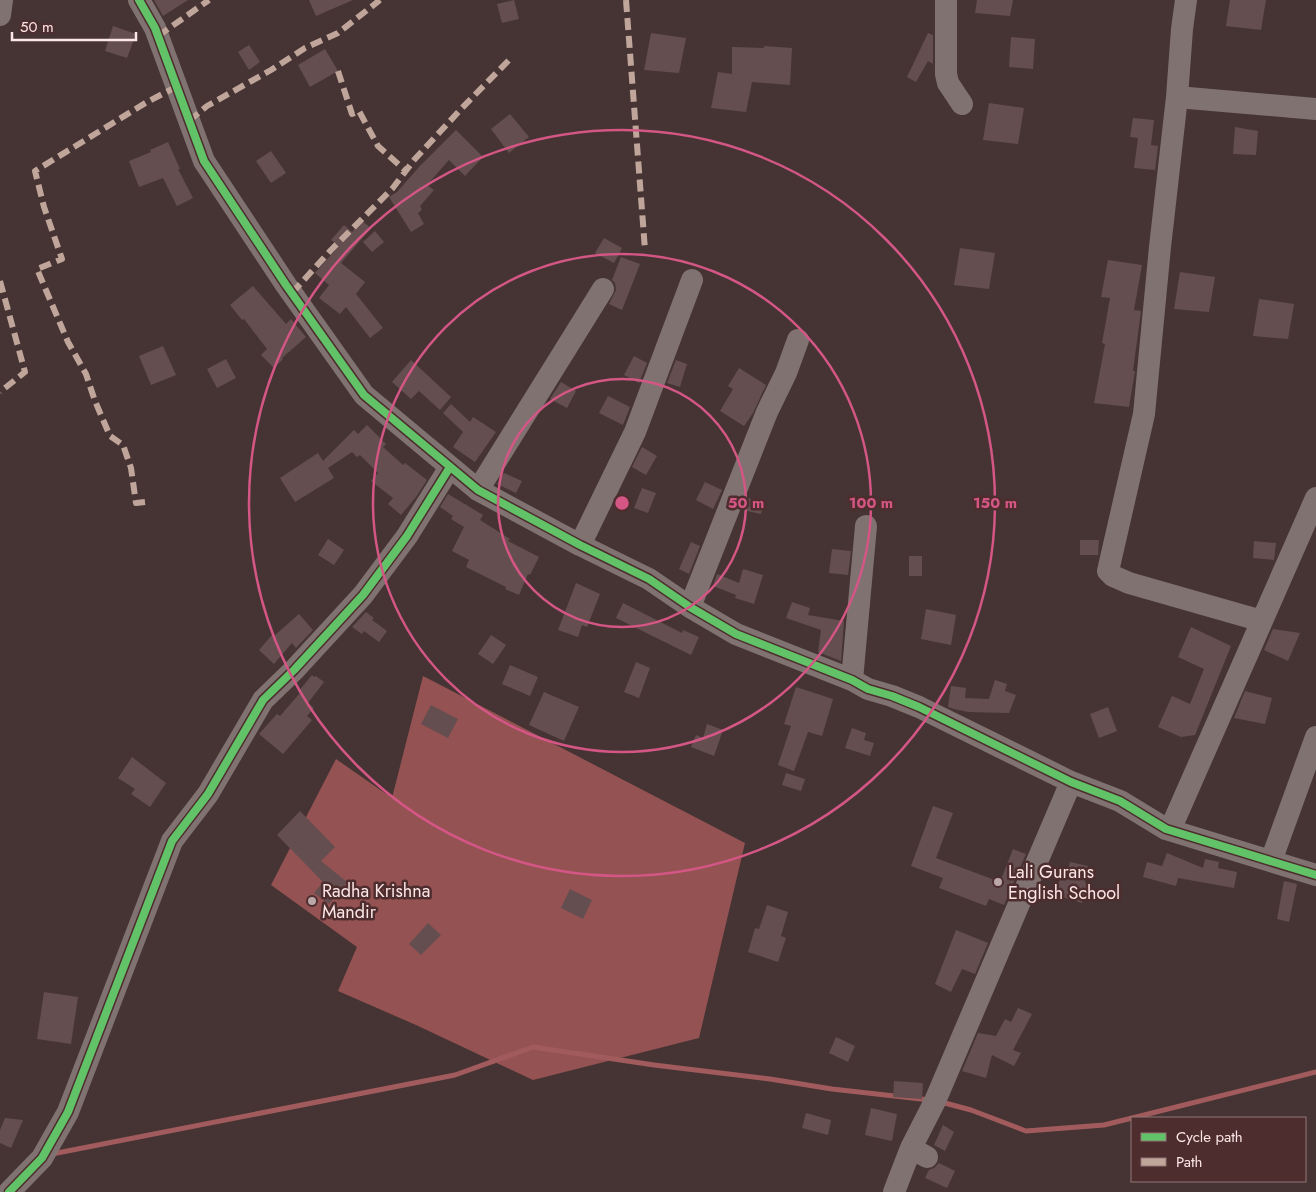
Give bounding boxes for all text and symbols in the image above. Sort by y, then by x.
scale bar [12,10,136,42]
text: 50 m [20,16,54,38]
text: 50 m [728,492,764,514]
text: 100 m [849,492,893,514]
text: 150 m [973,492,1017,514]
centre of rings [613,494,631,512]
place label: Lali Gurans English School [1008,859,1120,906]
marker: Lali Gurans English School [992,876,1004,888]
place label: Radha Krishna Mandir [322,878,430,925]
marker: Radha Krishna Mandir [306,895,318,907]
legend [1131,1117,1306,1182]
text: Cycle path [1176,1126,1243,1148]
text: Path [1176,1151,1202,1173]

